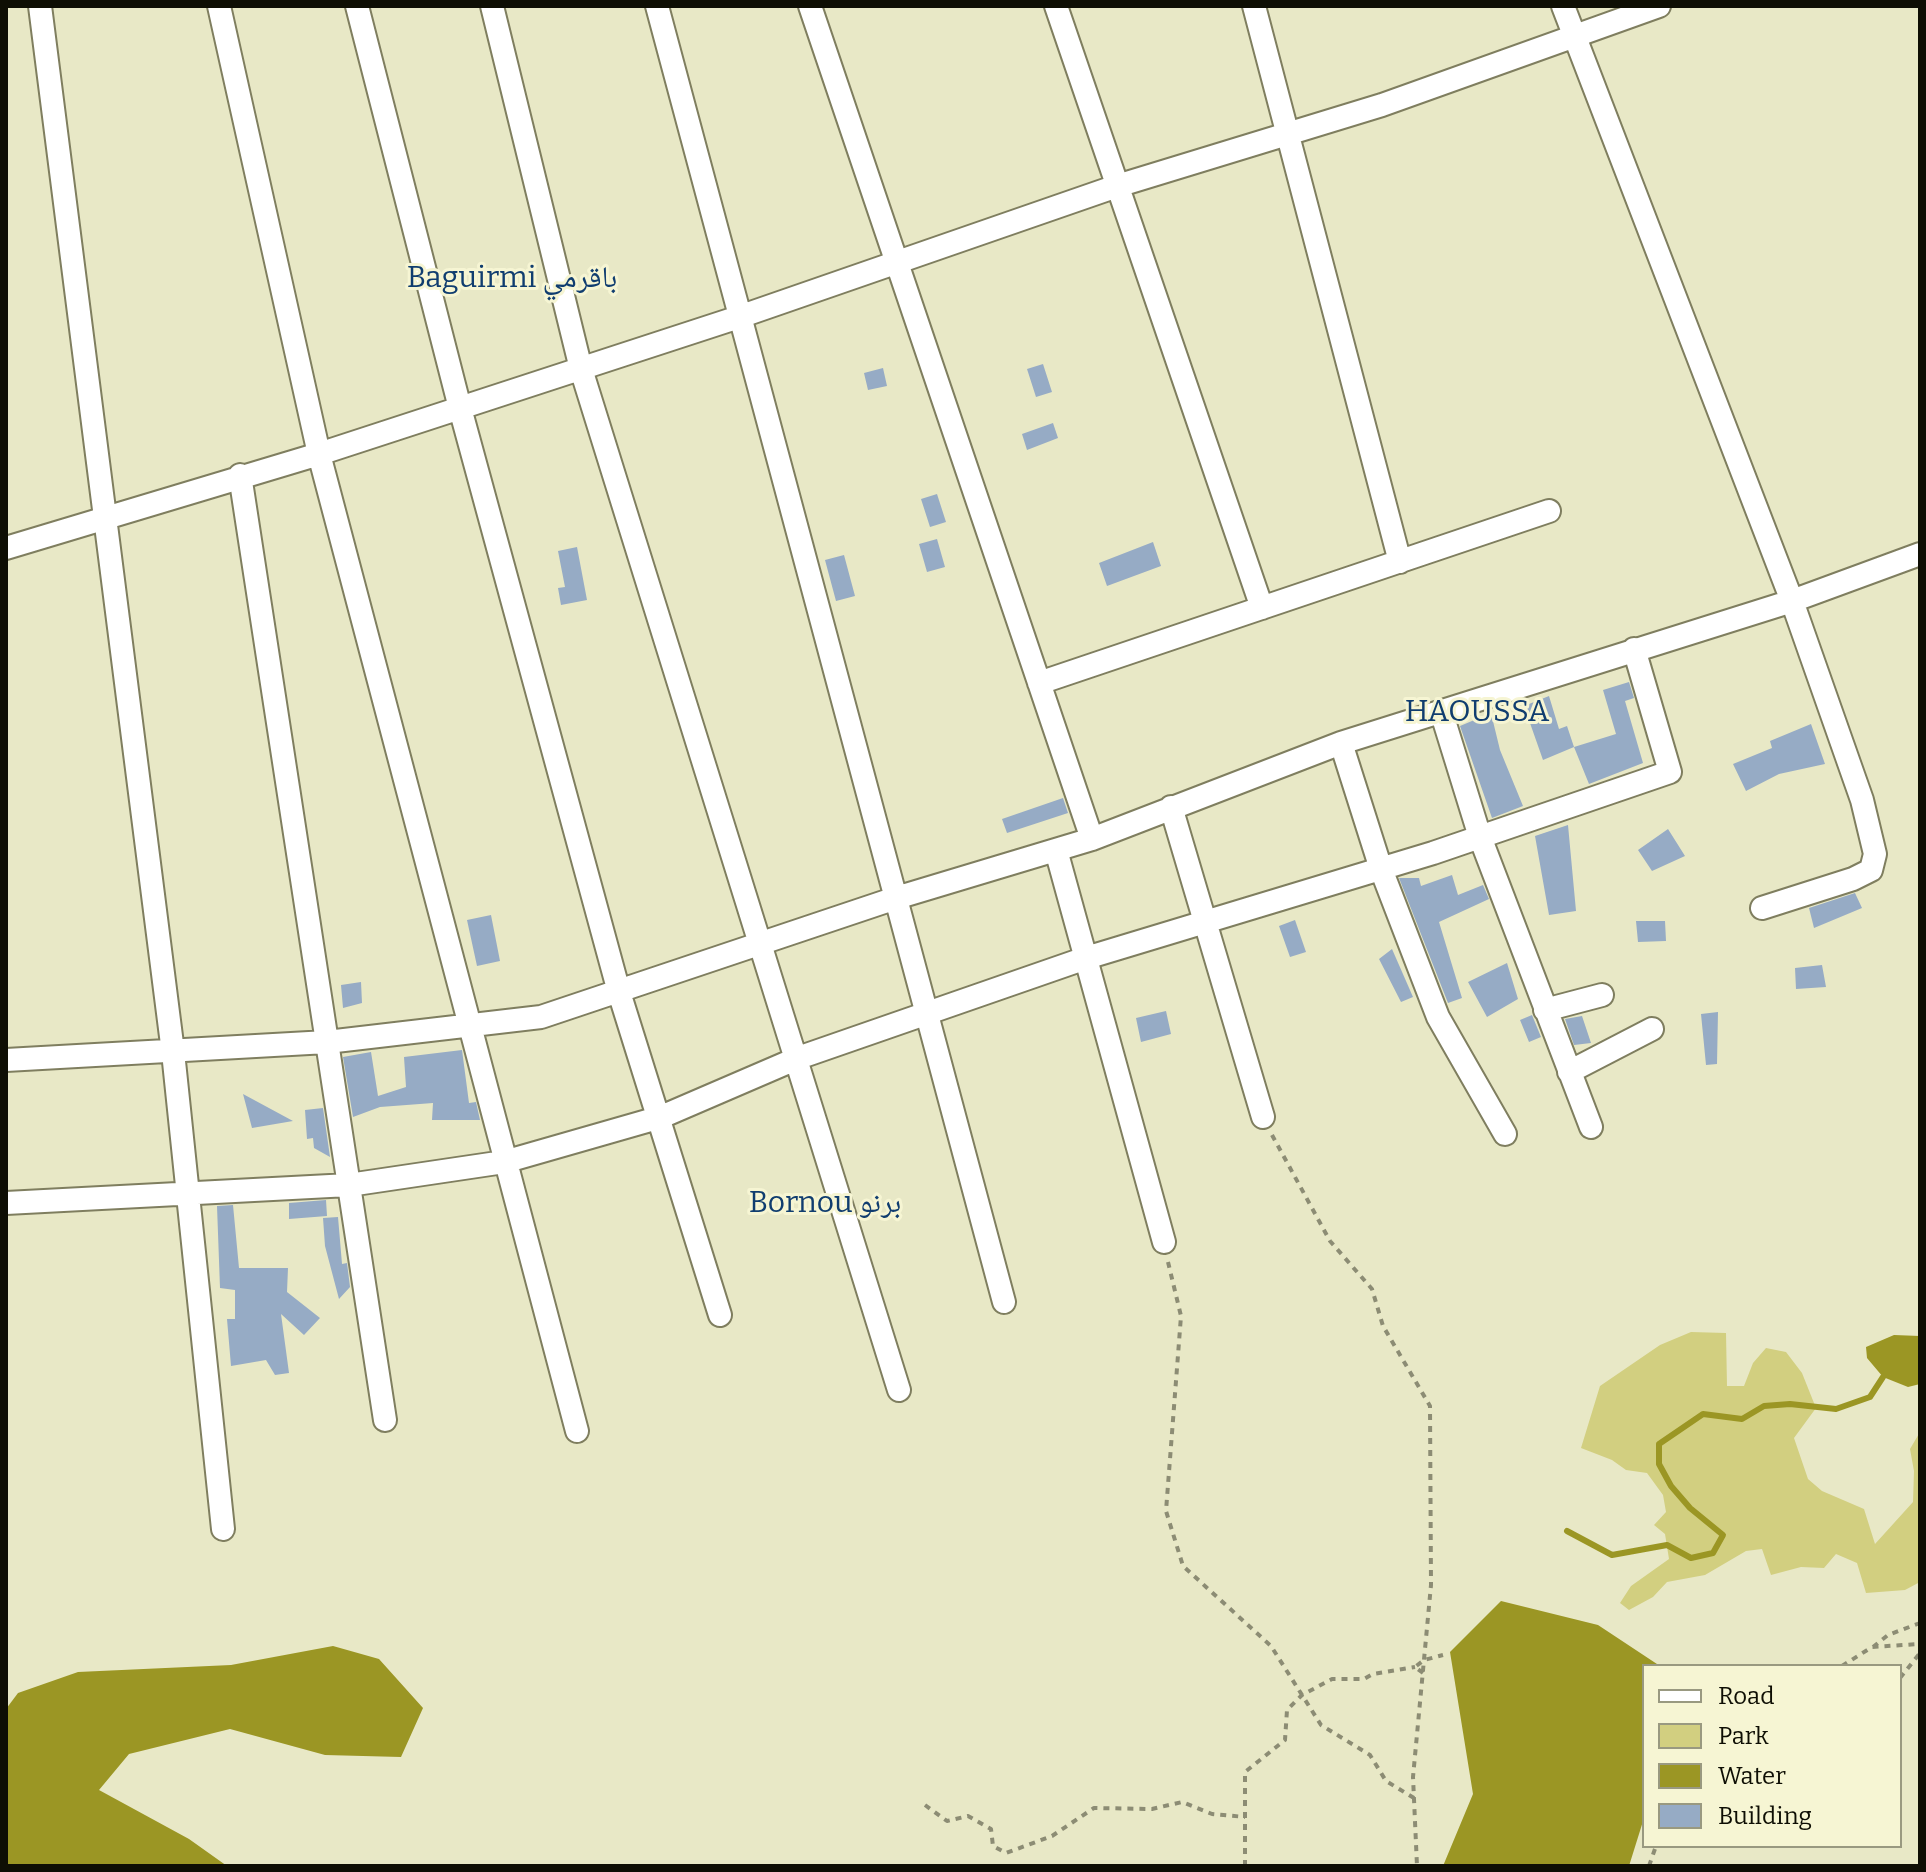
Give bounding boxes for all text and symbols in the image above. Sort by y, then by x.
district label: Baguirmi باقرمي [407,261,617,297]
district label: HAOUSSA [1398,695,1556,731]
district label: Bornou برنو [749,1186,901,1222]
legend [1642,1664,1902,1848]
text: Road [1718,1682,1774,1710]
text: Park [1718,1722,1769,1750]
text: Water [1718,1762,1786,1790]
text: Building [1718,1802,1812,1830]

